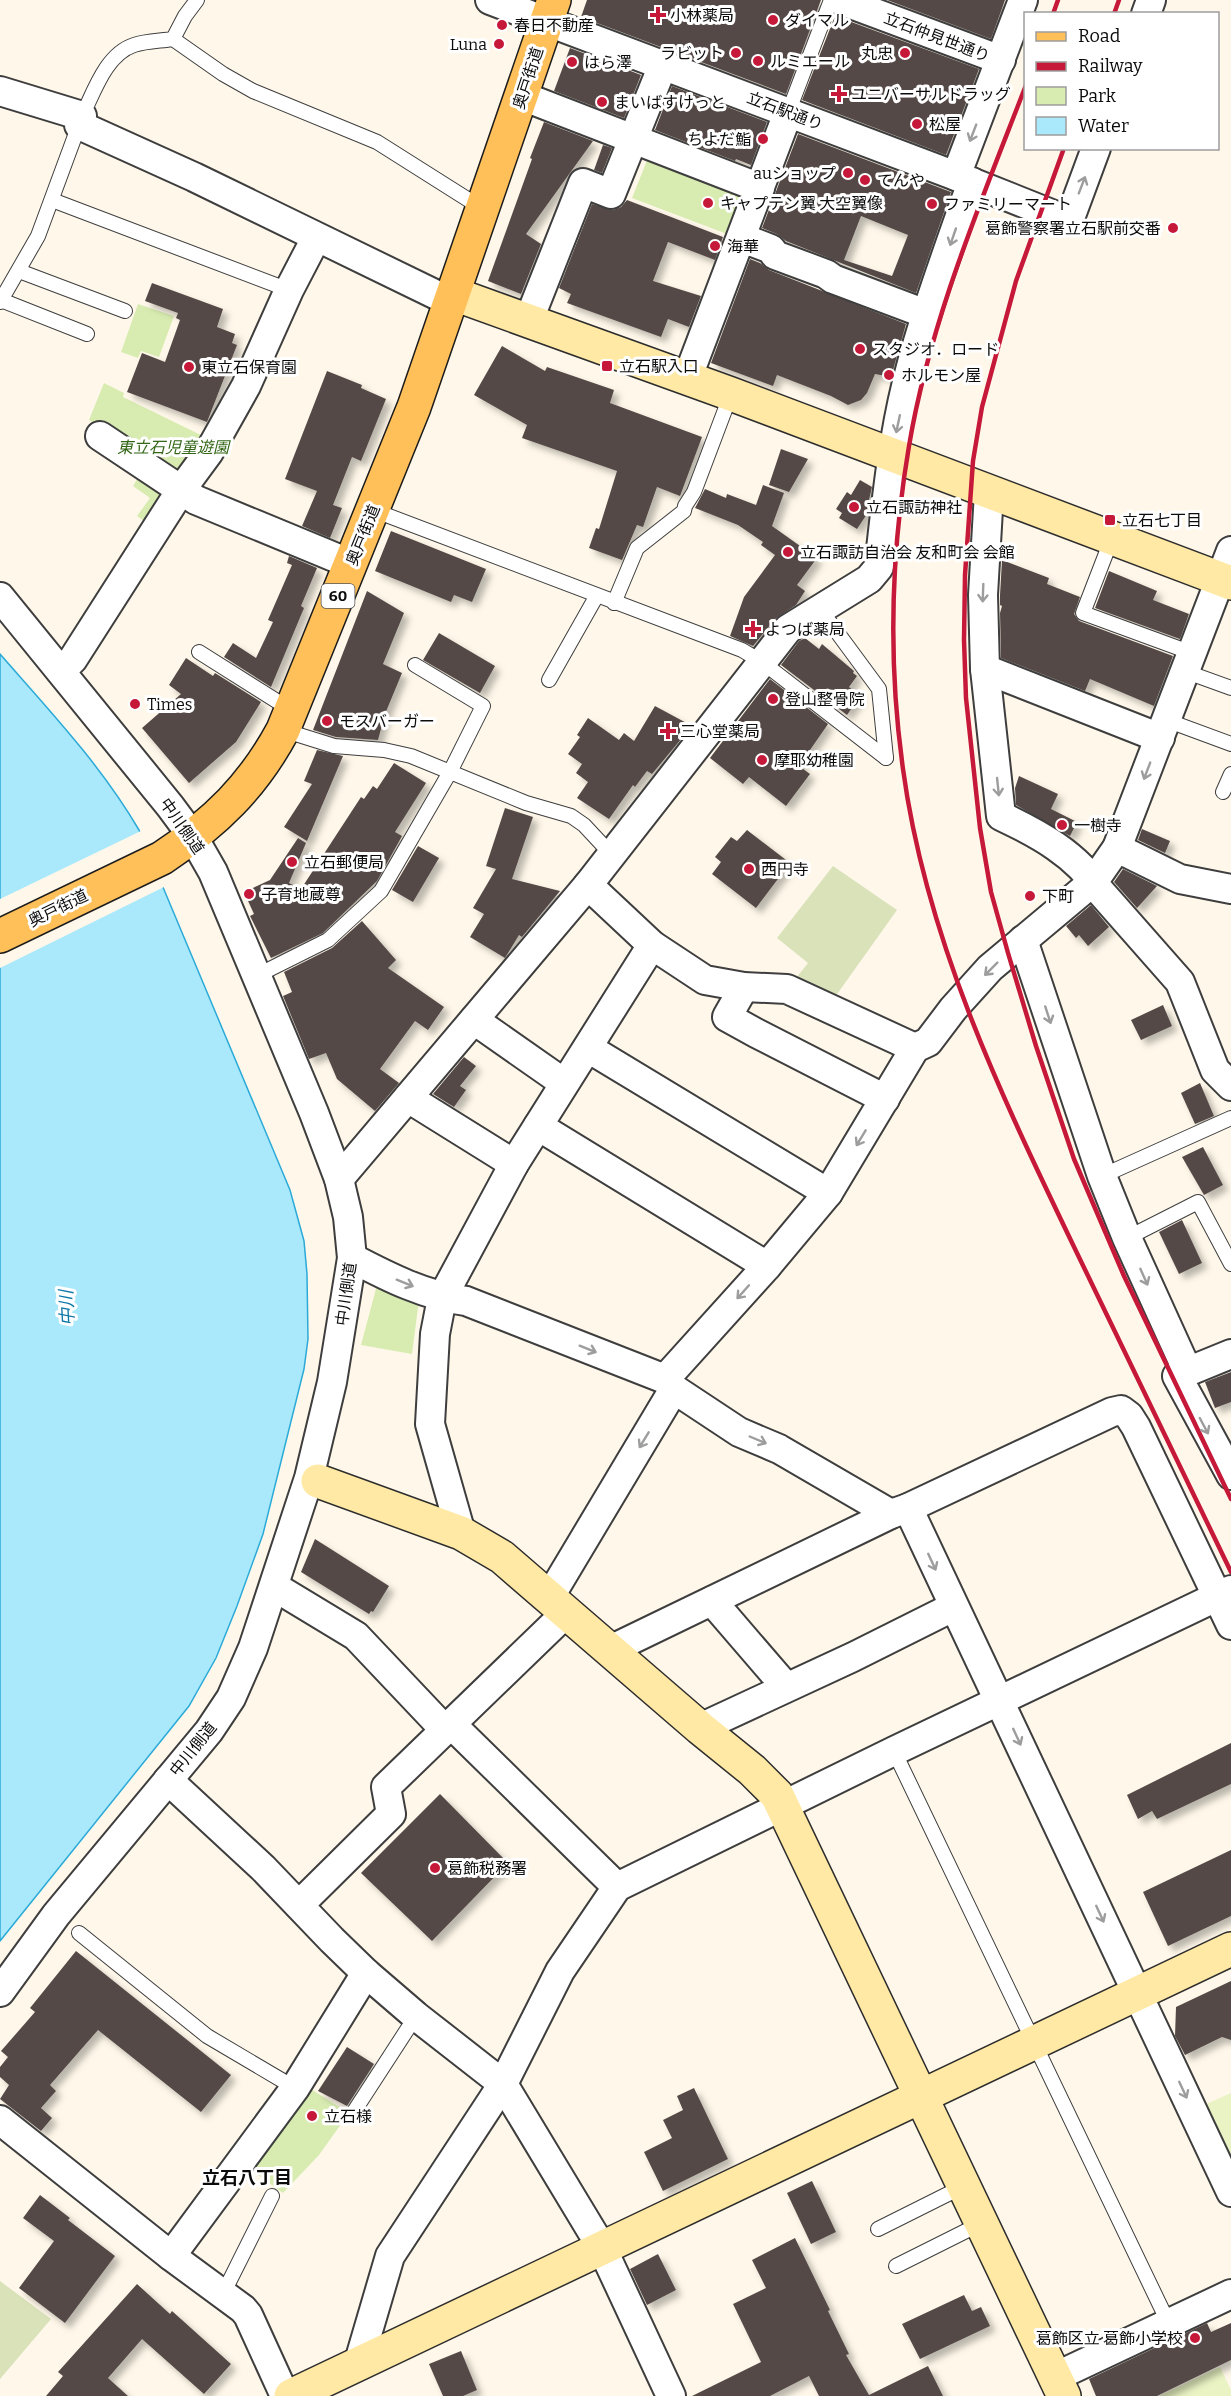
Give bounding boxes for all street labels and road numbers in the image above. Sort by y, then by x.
street label: 立石仲見世通り [881,8,993,66]
street label: 奥戸街道 [509,45,547,111]
street label: 立石駅通り [744,88,826,134]
street label: 奥戸街道 [342,502,384,568]
road number: 60 [322,584,354,608]
street label: 中川側道 [156,794,208,858]
street label: 奥戸街道 [25,885,91,931]
street label: 中川側道 [332,1261,360,1327]
street label: 中川側道 [165,1718,221,1780]

